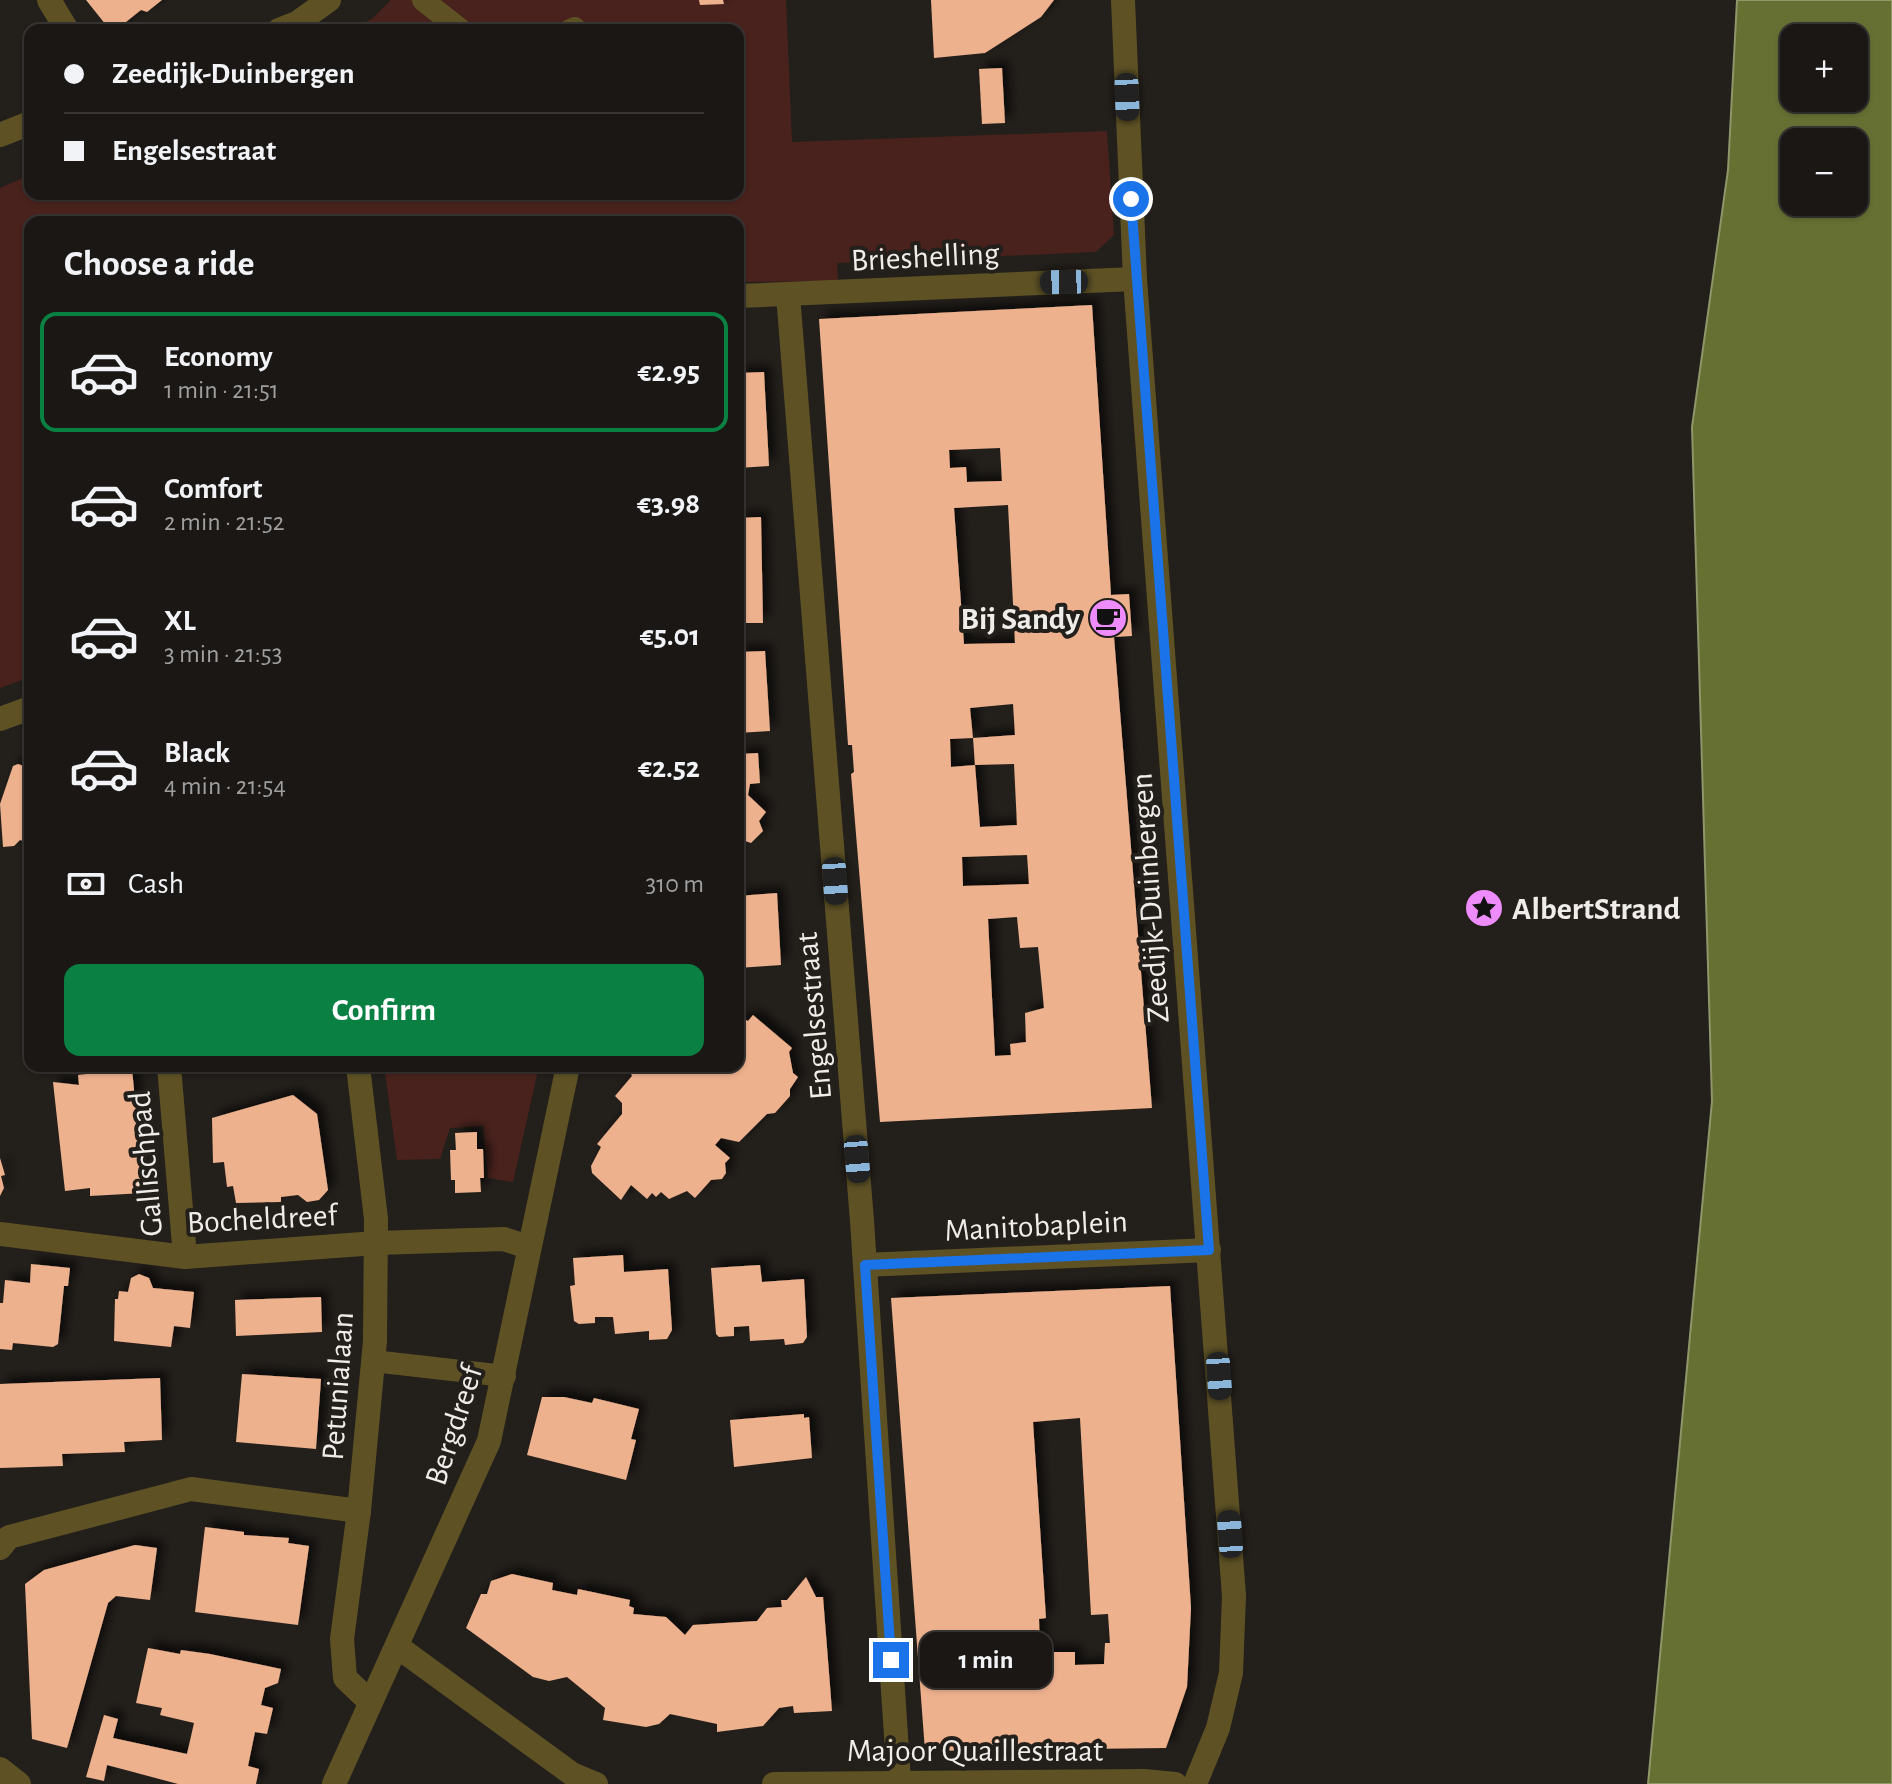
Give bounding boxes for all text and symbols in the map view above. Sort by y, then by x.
map controls [1780,24,1868,216]
button: + [1780,24,1868,112]
text: Zeedijk-Duinbergen [112,59,355,89]
car [1114,73,1140,121]
button: − [1780,128,1868,216]
text: Engelsestraat [112,136,276,166]
route start [1113,181,1149,217]
street label: Brieshelling [850,237,1000,277]
text: Choose a ride [64,246,254,282]
car [1040,270,1088,294]
icon: car [68,336,140,408]
text: Economy [164,342,273,372]
text: €2.95 [638,357,700,387]
text: 1 min · 21:51 [164,377,279,403]
icon: car [68,468,140,540]
text: Comfort [164,474,263,504]
text: €3.98 [637,489,700,519]
text: 2 min · 21:52 [164,509,285,535]
cafe icon: Bij Sandy [1087,597,1129,639]
icon: car [68,600,140,672]
place label: Bij Sandy [960,603,1081,635]
text: XL [164,606,196,636]
text: €5.01 [640,621,700,651]
text: 3 min · 21:53 [164,641,282,667]
icon: car [68,732,140,804]
text: Black [164,738,230,768]
text: €2.52 [638,753,700,783]
street label: Zeedijk-Duinbergen [1125,772,1175,1024]
text: 4 min · 21:54 [164,773,286,799]
car [821,856,849,906]
icon: cash [64,862,108,906]
text: Cash [128,869,184,899]
text: 310 m [646,871,704,897]
place icon: AlbertStrand [1463,887,1505,929]
place label: AlbertStrand [1512,893,1681,925]
street label: Engelsestraat [791,931,837,1101]
button: Confirm [64,964,704,1056]
street label: Gallischpad [124,1090,168,1238]
car [843,1134,871,1184]
street label: Bocheldreef [186,1199,340,1239]
street label: Manitobaplein [944,1205,1129,1247]
street label: Petunialaan [317,1311,359,1461]
car [1205,1351,1233,1401]
street label: Bergdreef [420,1359,489,1489]
car [1216,1509,1244,1559]
callout: 1 min [919,1632,1051,1688]
route end [873,1642,909,1678]
text: 1 min [959,1647,1013,1673]
street label: Majoor Quaillestraat [847,1735,1103,1767]

